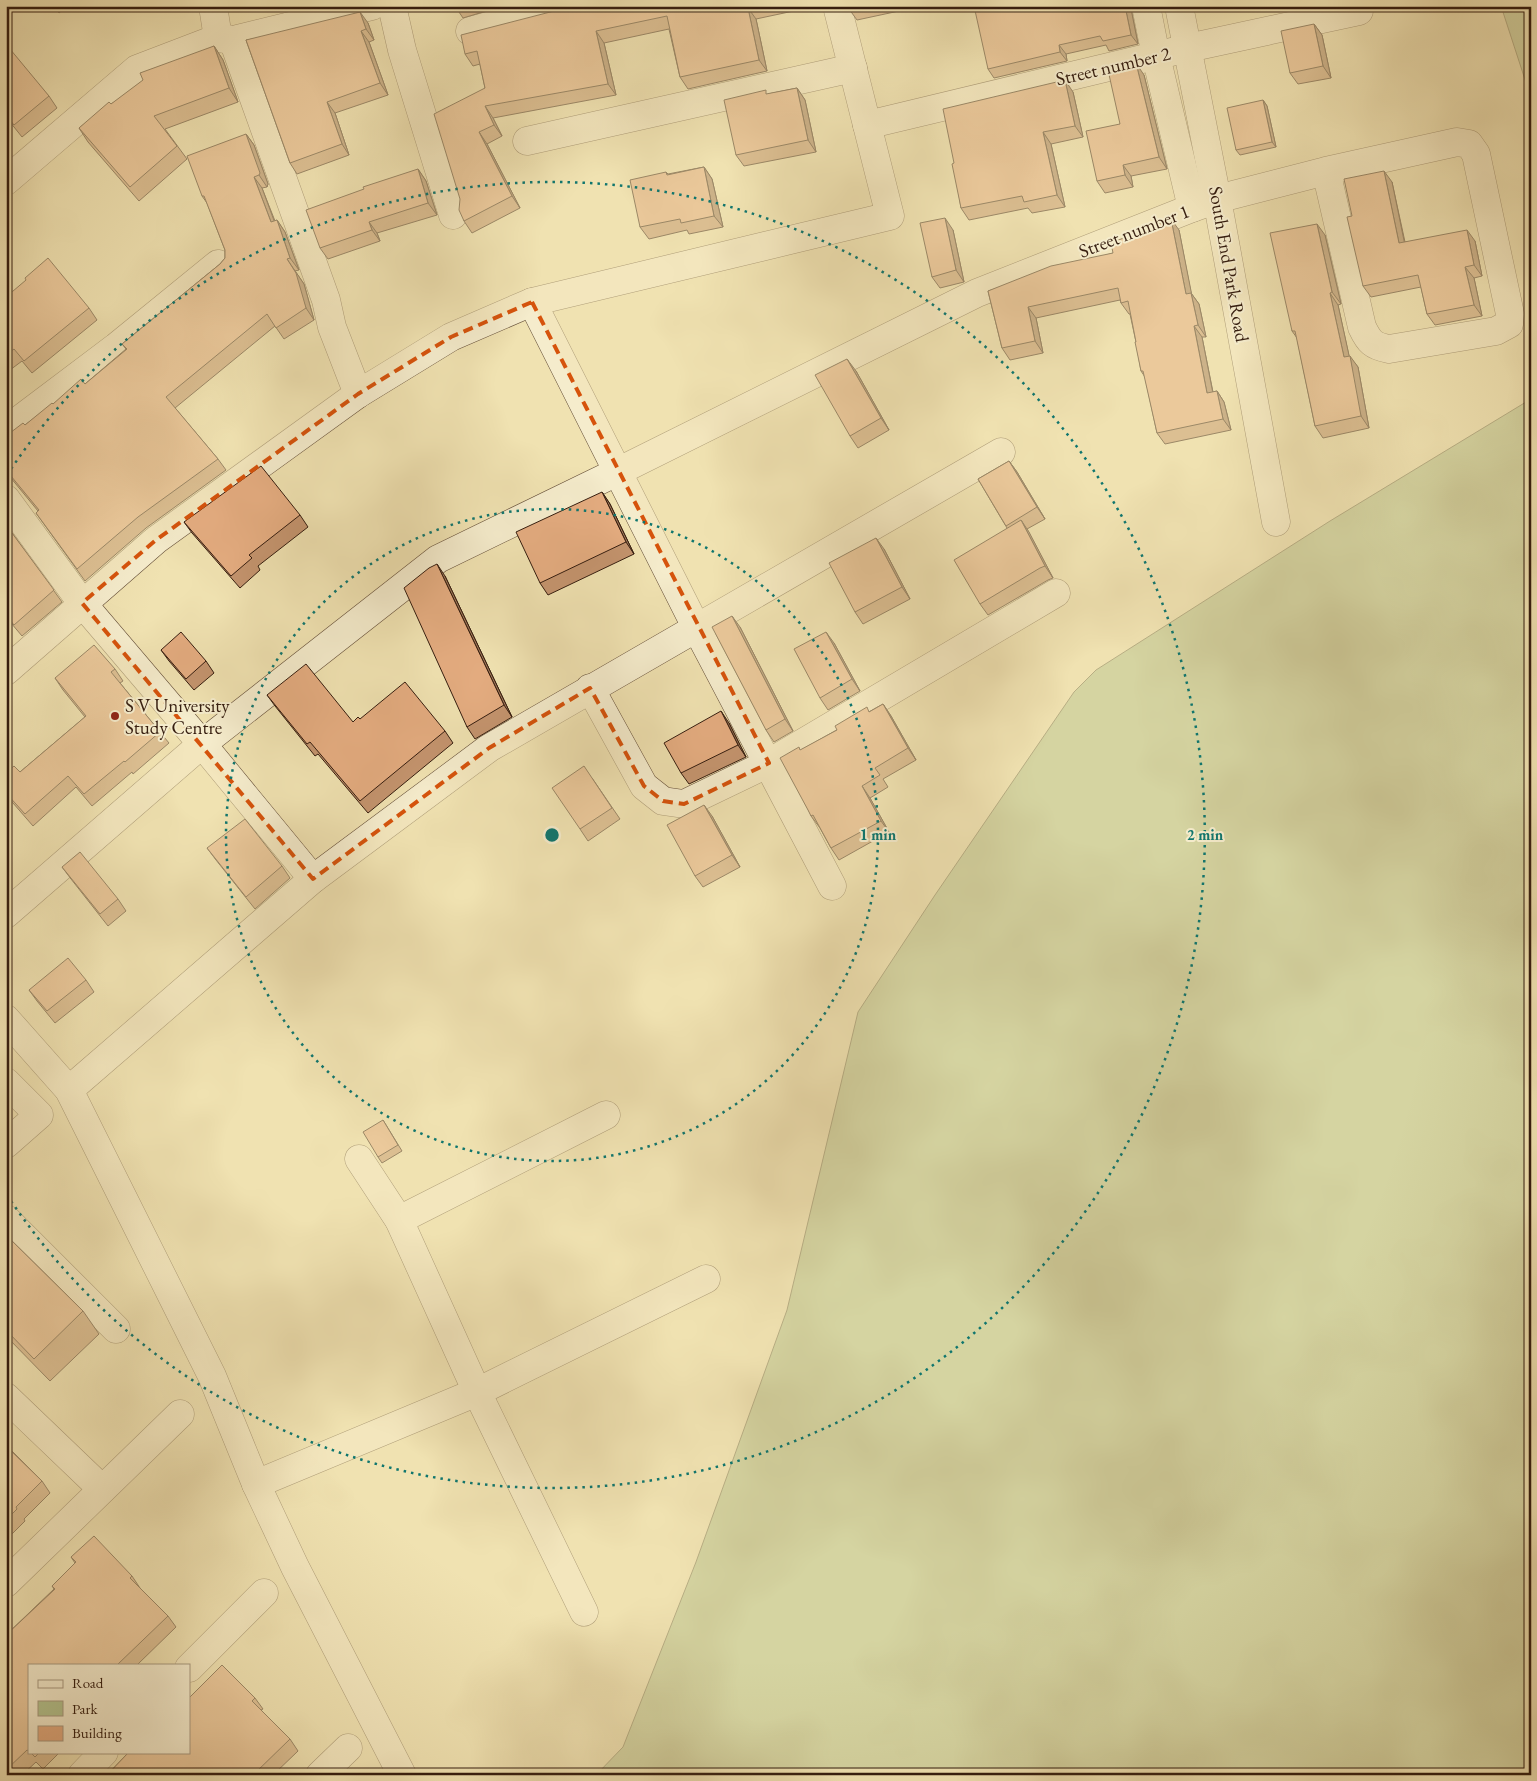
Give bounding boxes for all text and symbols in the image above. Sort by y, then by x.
street label: Street number 2 [1053,41,1173,91]
street label: South End Park Road [1203,184,1255,344]
street label: Street number 1 [1075,198,1193,264]
place label: S V University Study Centre [125,693,230,740]
marker: S V University Study Centre [109,710,121,722]
text: 1 min [860,825,897,844]
text: 2 min [1187,825,1224,844]
centre of rings [543,826,561,844]
legend [28,1664,190,1754]
text: Road [72,1673,104,1692]
text: Park [72,1699,99,1718]
text: Building [72,1723,122,1742]

